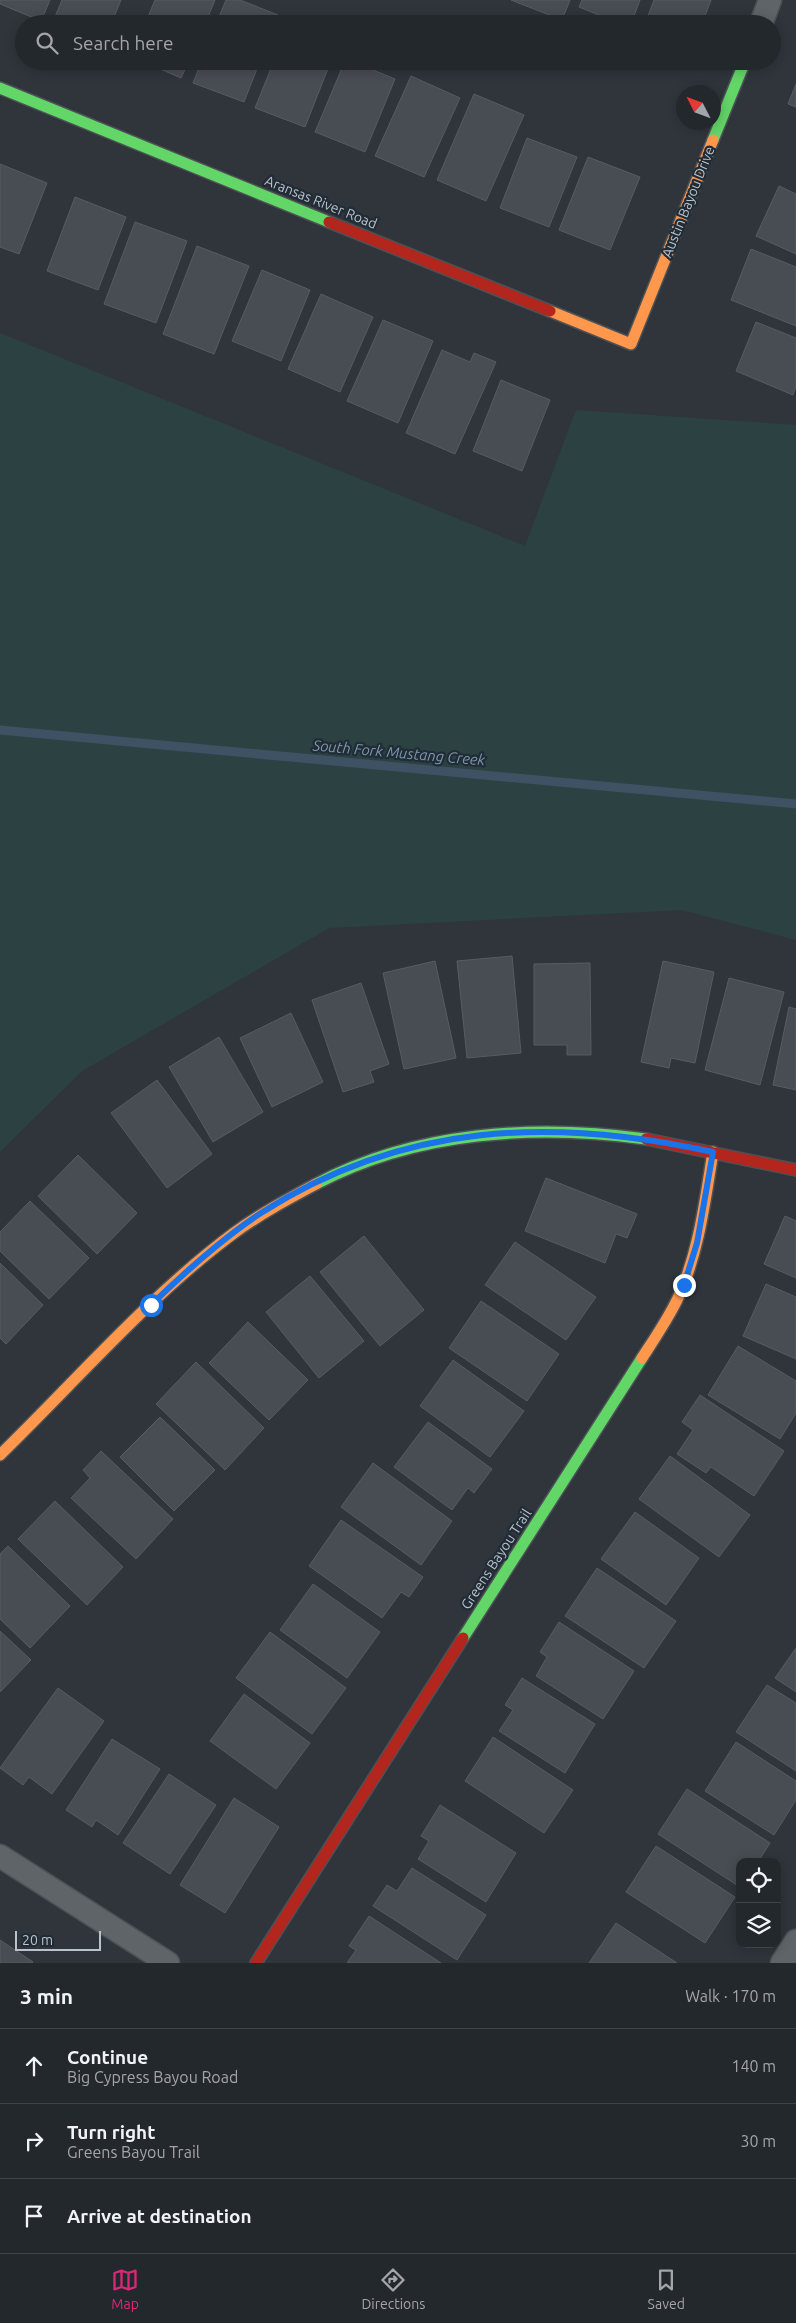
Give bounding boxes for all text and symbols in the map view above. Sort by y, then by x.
search box [15,15,781,70]
icon: search [33,29,61,57]
text: Search here [73,32,173,54]
north arrow [676,85,721,130]
street label: Austin Bayou Drive [658,144,718,260]
street label: Aransas River Road [263,172,379,232]
water label: South Fork Mustang Creek [311,736,486,769]
route end [673,1274,696,1297]
route start [140,1294,163,1317]
street label: Greens Bayou Trail [458,1506,535,1612]
map controls [736,1858,781,1948]
button: locate [736,1858,781,1903]
button: layers [736,1903,781,1948]
scale bar [15,1928,101,1951]
text: 20 m [22,1932,53,1948]
text: 3 min [20,1984,73,2008]
text: Walk · 170 m [685,1987,776,2005]
text: Continue [67,2046,148,2068]
icon: ahead [20,2052,48,2080]
text: 140 m [731,2057,776,2075]
text: Big Cypress Bayou Road [67,2068,238,2086]
text: Turn right [67,2121,155,2143]
icon: right [20,2127,48,2155]
text: 30 m [740,2132,776,2150]
text: Greens Bayou Trail [67,2143,200,2161]
icon: arrive [20,2202,48,2230]
text: Arrive at destination [67,2205,252,2227]
tab: Map [111,2266,139,2312]
tab: Directions [361,2266,425,2312]
tab: Saved [648,2266,685,2312]

